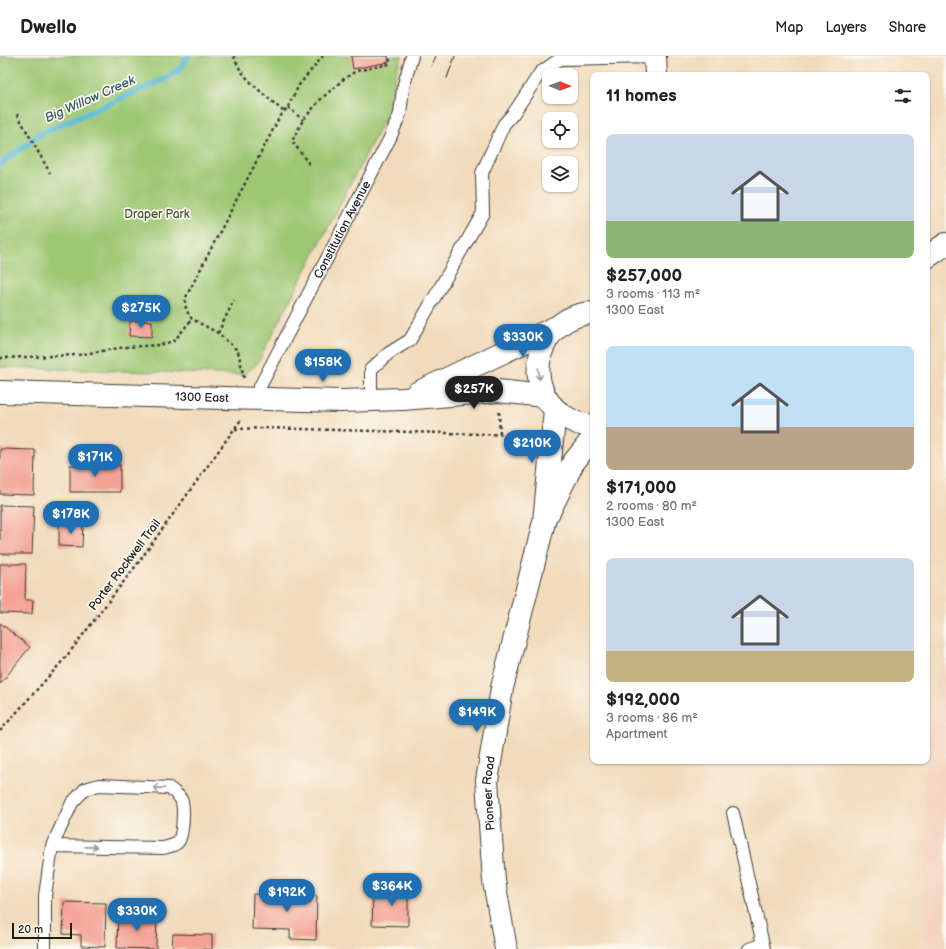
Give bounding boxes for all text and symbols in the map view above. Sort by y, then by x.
text: Dwello [20,16,77,39]
text: Map [775,19,803,36]
text: Layers [825,19,867,36]
text: Share [889,19,926,36]
north arrow [542,68,578,104]
map controls [542,68,578,192]
water label: Big Willow Creek [42,72,138,126]
icon: filters [892,85,914,107]
text: 11 homes [606,86,677,106]
button: locate [542,112,578,148]
button: layers [542,156,578,192]
icon: home [724,160,796,232]
street label: Constitution Avenue [310,178,374,281]
park label: Draper Park [124,207,190,222]
text: $257,000 [606,266,682,286]
text: 3 rooms · 113 m² [606,286,700,302]
pin: $275K [113,295,169,329]
text: $275K [121,300,161,316]
text: 1300 East [606,302,664,318]
pin: $330K [495,324,551,358]
text: $330K [503,329,543,345]
pin: $158K [295,349,351,383]
text: $158K [304,354,342,370]
one-way arrow [535,367,543,380]
icon: home [724,372,796,444]
pin: $257K [446,376,502,410]
text: $257K [454,381,494,397]
street label: 1300 East [175,389,229,406]
pin: $210K [504,430,560,464]
text: $210K [513,435,551,451]
pin: $171K [67,444,123,478]
text: $171K [77,449,113,465]
text: $171,000 [606,478,676,498]
text: 2 rooms · 80 m² [606,498,697,514]
pin: $178K [43,501,99,535]
text: $178K [52,506,90,522]
text: 1300 East [606,514,664,530]
street label: Porter Rockwell Trail [86,516,164,614]
icon: home [724,584,796,656]
text: $192,000 [606,690,680,710]
pin: $149K [449,699,505,733]
text: $149K [458,704,496,720]
text: 3 rooms · 86 m² [606,710,698,726]
text: Apartment [606,726,667,742]
street label: Pioneer Road [479,755,498,831]
one-way arrow [153,784,166,792]
one-way arrow [84,843,97,851]
pin: $364K [364,873,420,907]
text: $364K [372,878,412,894]
pin: $192K [259,879,315,913]
text: $192K [268,884,306,900]
pin: $330K [109,898,165,932]
text: $330K [117,903,157,919]
scale bar [12,921,72,940]
text: 20 m [18,923,43,936]

